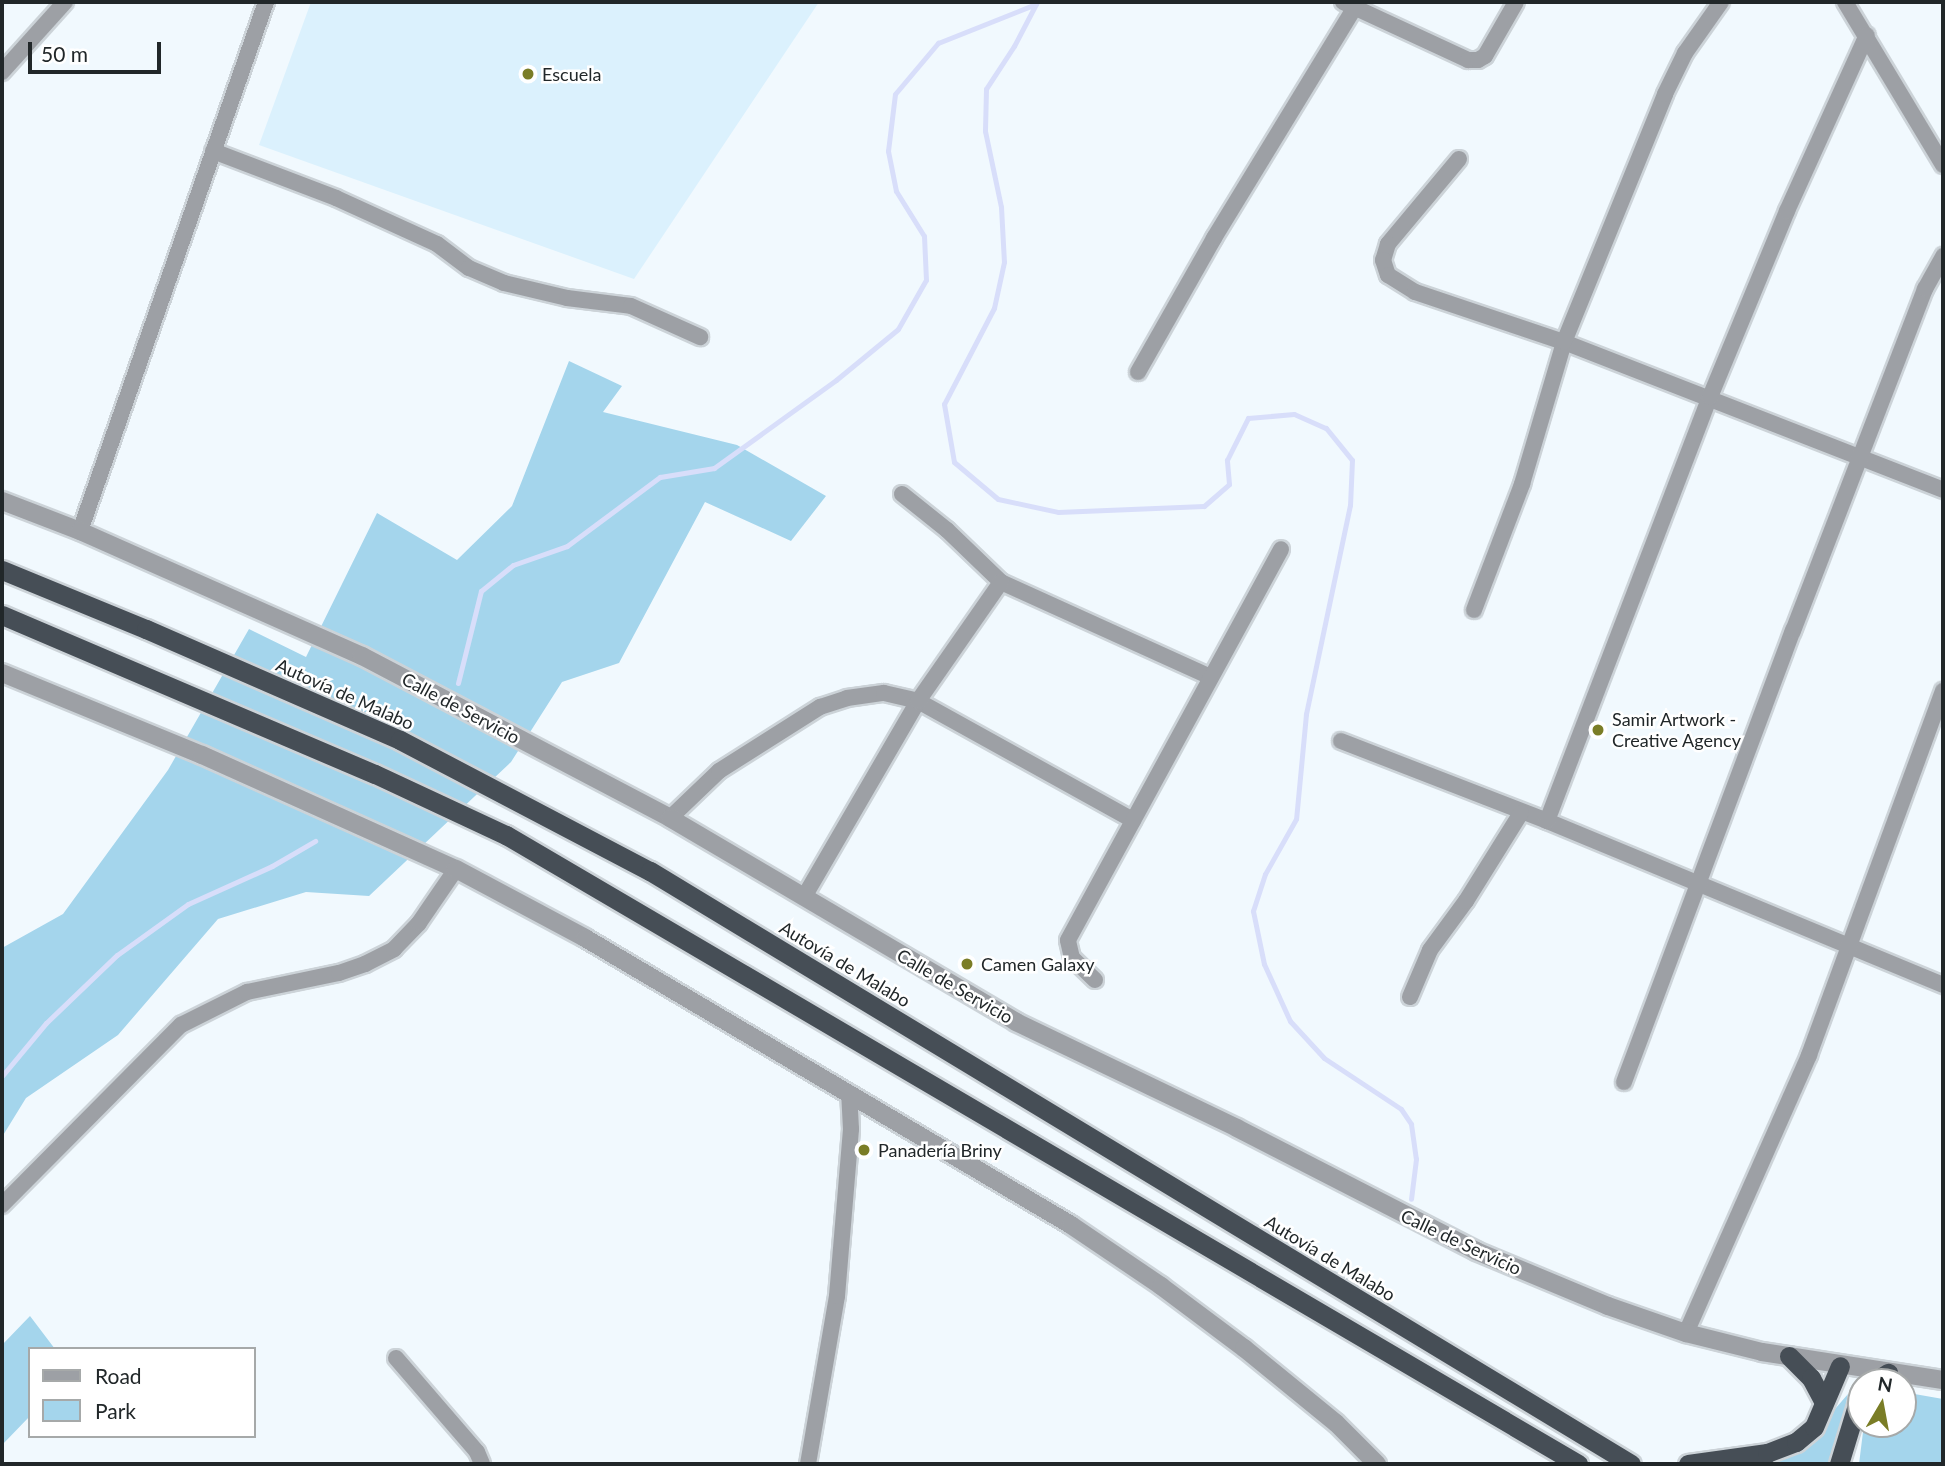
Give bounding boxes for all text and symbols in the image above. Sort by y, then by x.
scale bar [32,28,164,72]
text: 50 m [41,41,88,66]
place label: Escuela [542,63,601,85]
marker: Escuela [520,66,536,82]
street label: Autovía de Malabo [273,654,417,734]
street label: Calle de Servicio [398,668,524,748]
place label: Samir Artwork - Creative Agency [1612,709,1742,752]
marker: Samir Artwork - Creative Agency [1590,722,1606,738]
street label: Autovía de Malabo [776,916,914,1012]
street label: Calle de Servicio [893,944,1017,1028]
place label: Camen Galaxy [981,953,1094,975]
marker: Camen Galaxy [959,956,975,972]
place label: Panadería Briny [878,1139,1002,1161]
marker: Panadería Briny [856,1142,872,1158]
street label: Calle de Servicio [1397,1205,1525,1279]
street label: Autovía de Malabo [1261,1210,1399,1306]
legend [28,1347,256,1438]
text: Road [95,1363,142,1388]
north arrow [1847,1368,1917,1438]
text: N [1876,1371,1895,1396]
text: Park [95,1398,136,1423]

